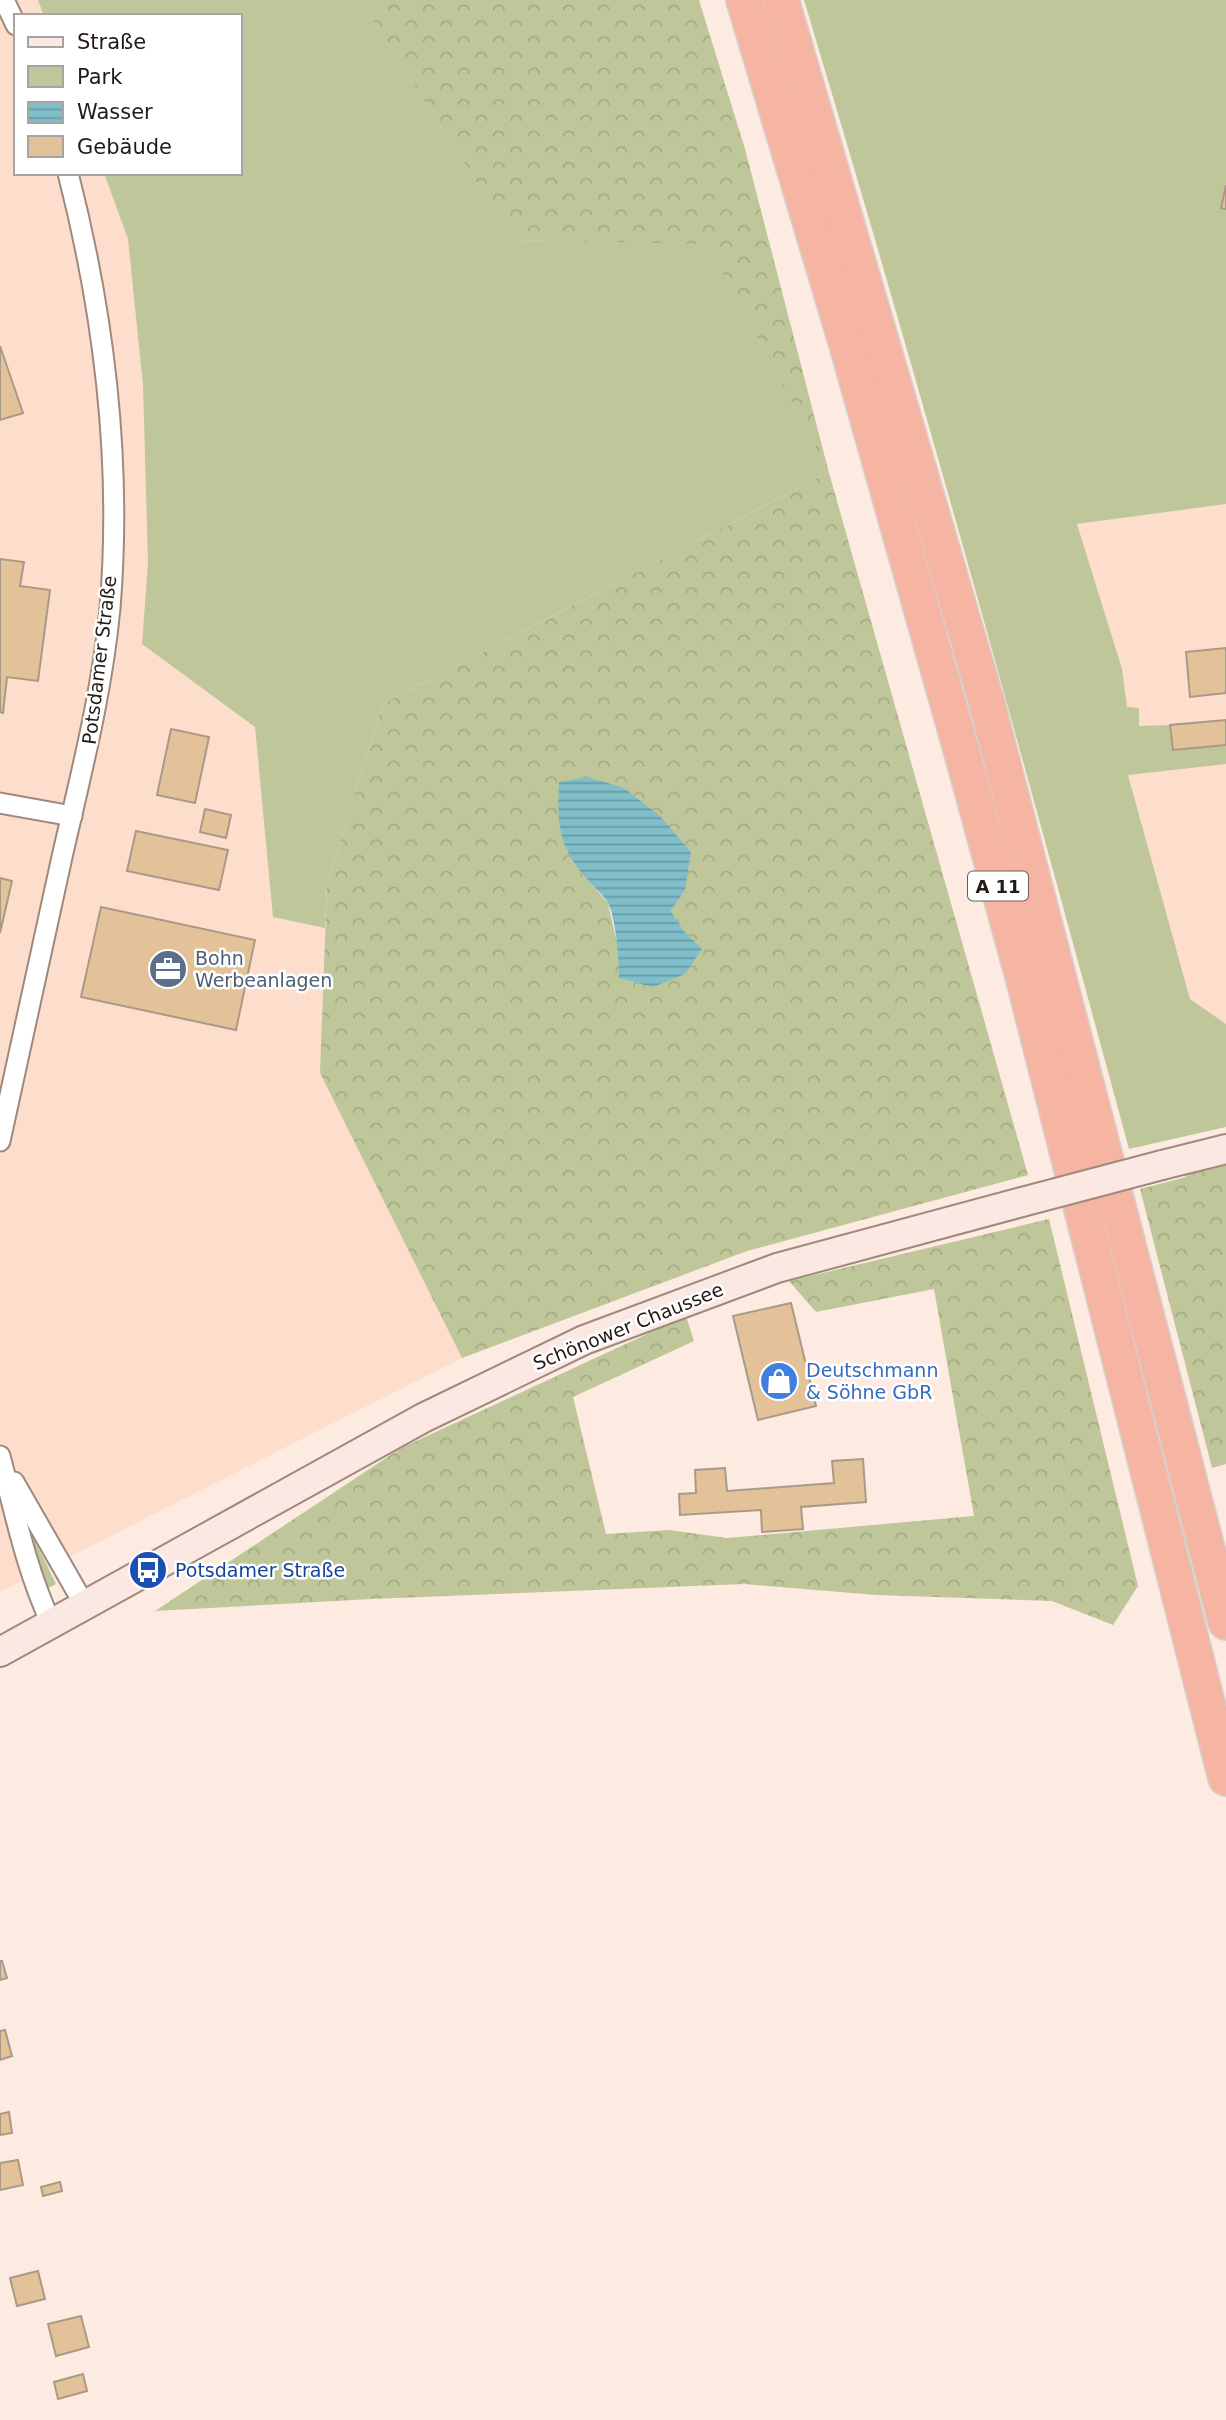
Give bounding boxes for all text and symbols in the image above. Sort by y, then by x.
legend [14,14,242,175]
text: Straße [77,30,146,54]
text: Park [77,65,123,89]
text: Wasser [77,100,153,124]
text: Gebäude [77,135,172,159]
street label: Potsdamer Straße [78,574,120,746]
road number: A 11 [968,872,1028,900]
place label: Bohn Werbeanlagen [195,947,332,991]
office icon: Bohn Werbeanlagen [147,948,189,990]
street label: Schönower Chaussee [530,1278,726,1374]
place label: Deutschmann & Söhne GbR [806,1359,938,1403]
shop icon: Deutschmann & Söhne GbR [758,1360,800,1402]
bus stop icon: Potsdamer Straße [127,1549,169,1591]
place label: Potsdamer Straße [175,1559,345,1581]

